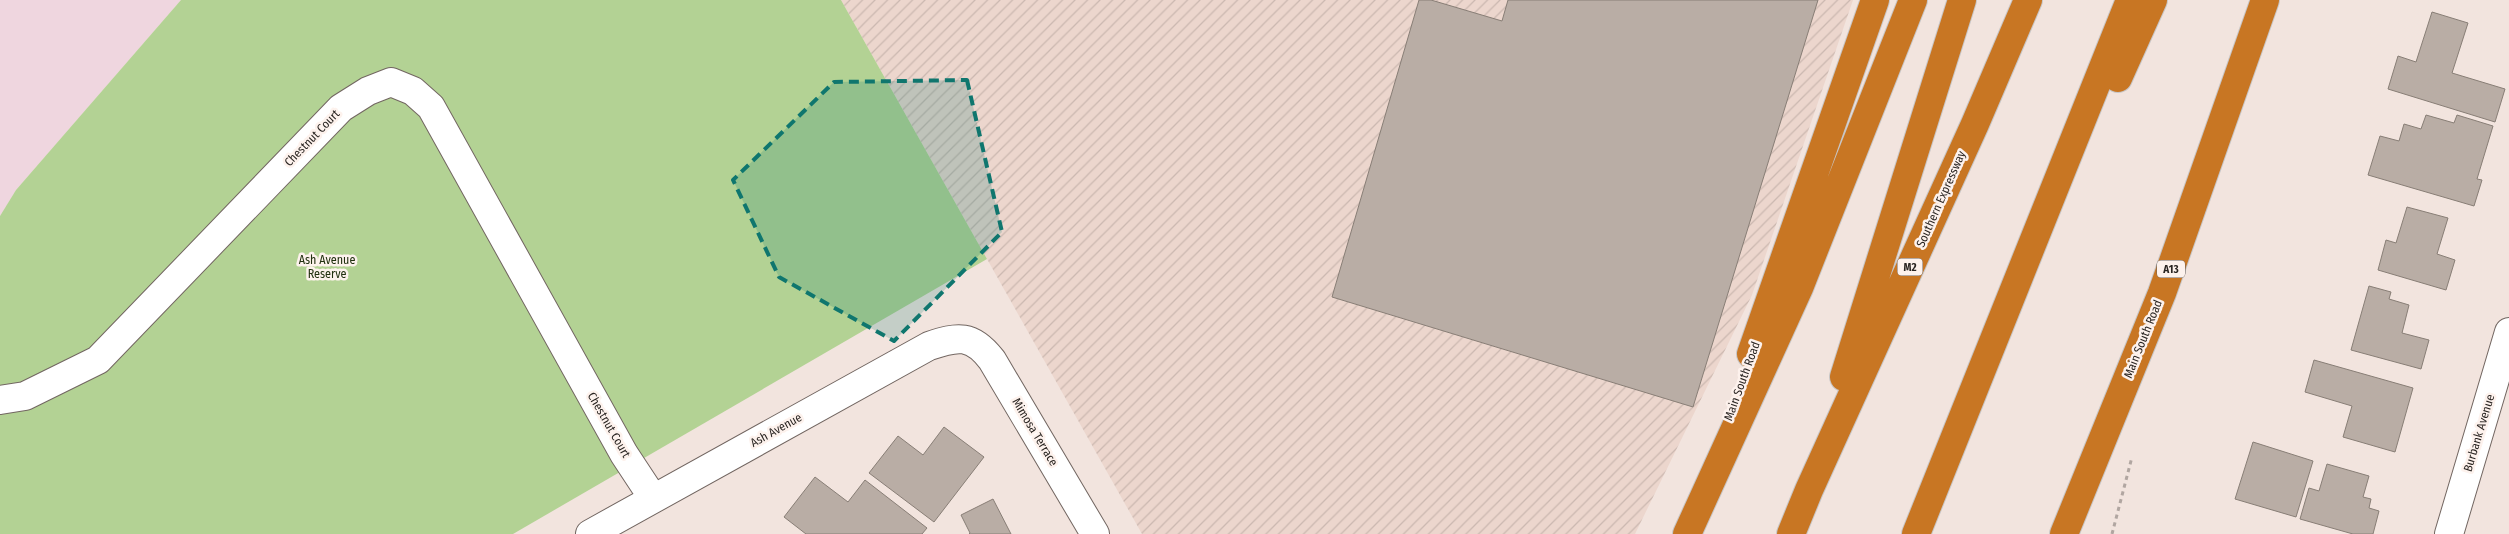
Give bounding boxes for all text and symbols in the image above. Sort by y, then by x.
street label: Chestnut Court [282,107,343,169]
street label: Southern Expressway [1913,148,1969,249]
park label: Ash Avenue Reserve [299,253,355,281]
road number: M2 [1898,258,1922,276]
road number: A13 [2157,260,2185,278]
street label: Main South Road [2121,298,2165,380]
street label: Main South Road [1721,340,1763,422]
street label: Chestnut Court [585,390,633,460]
street label: Burbank Avenue [2461,393,2497,473]
street label: Mimosa Terrace [1009,396,1061,468]
street label: Ash Avenue [748,410,804,450]

